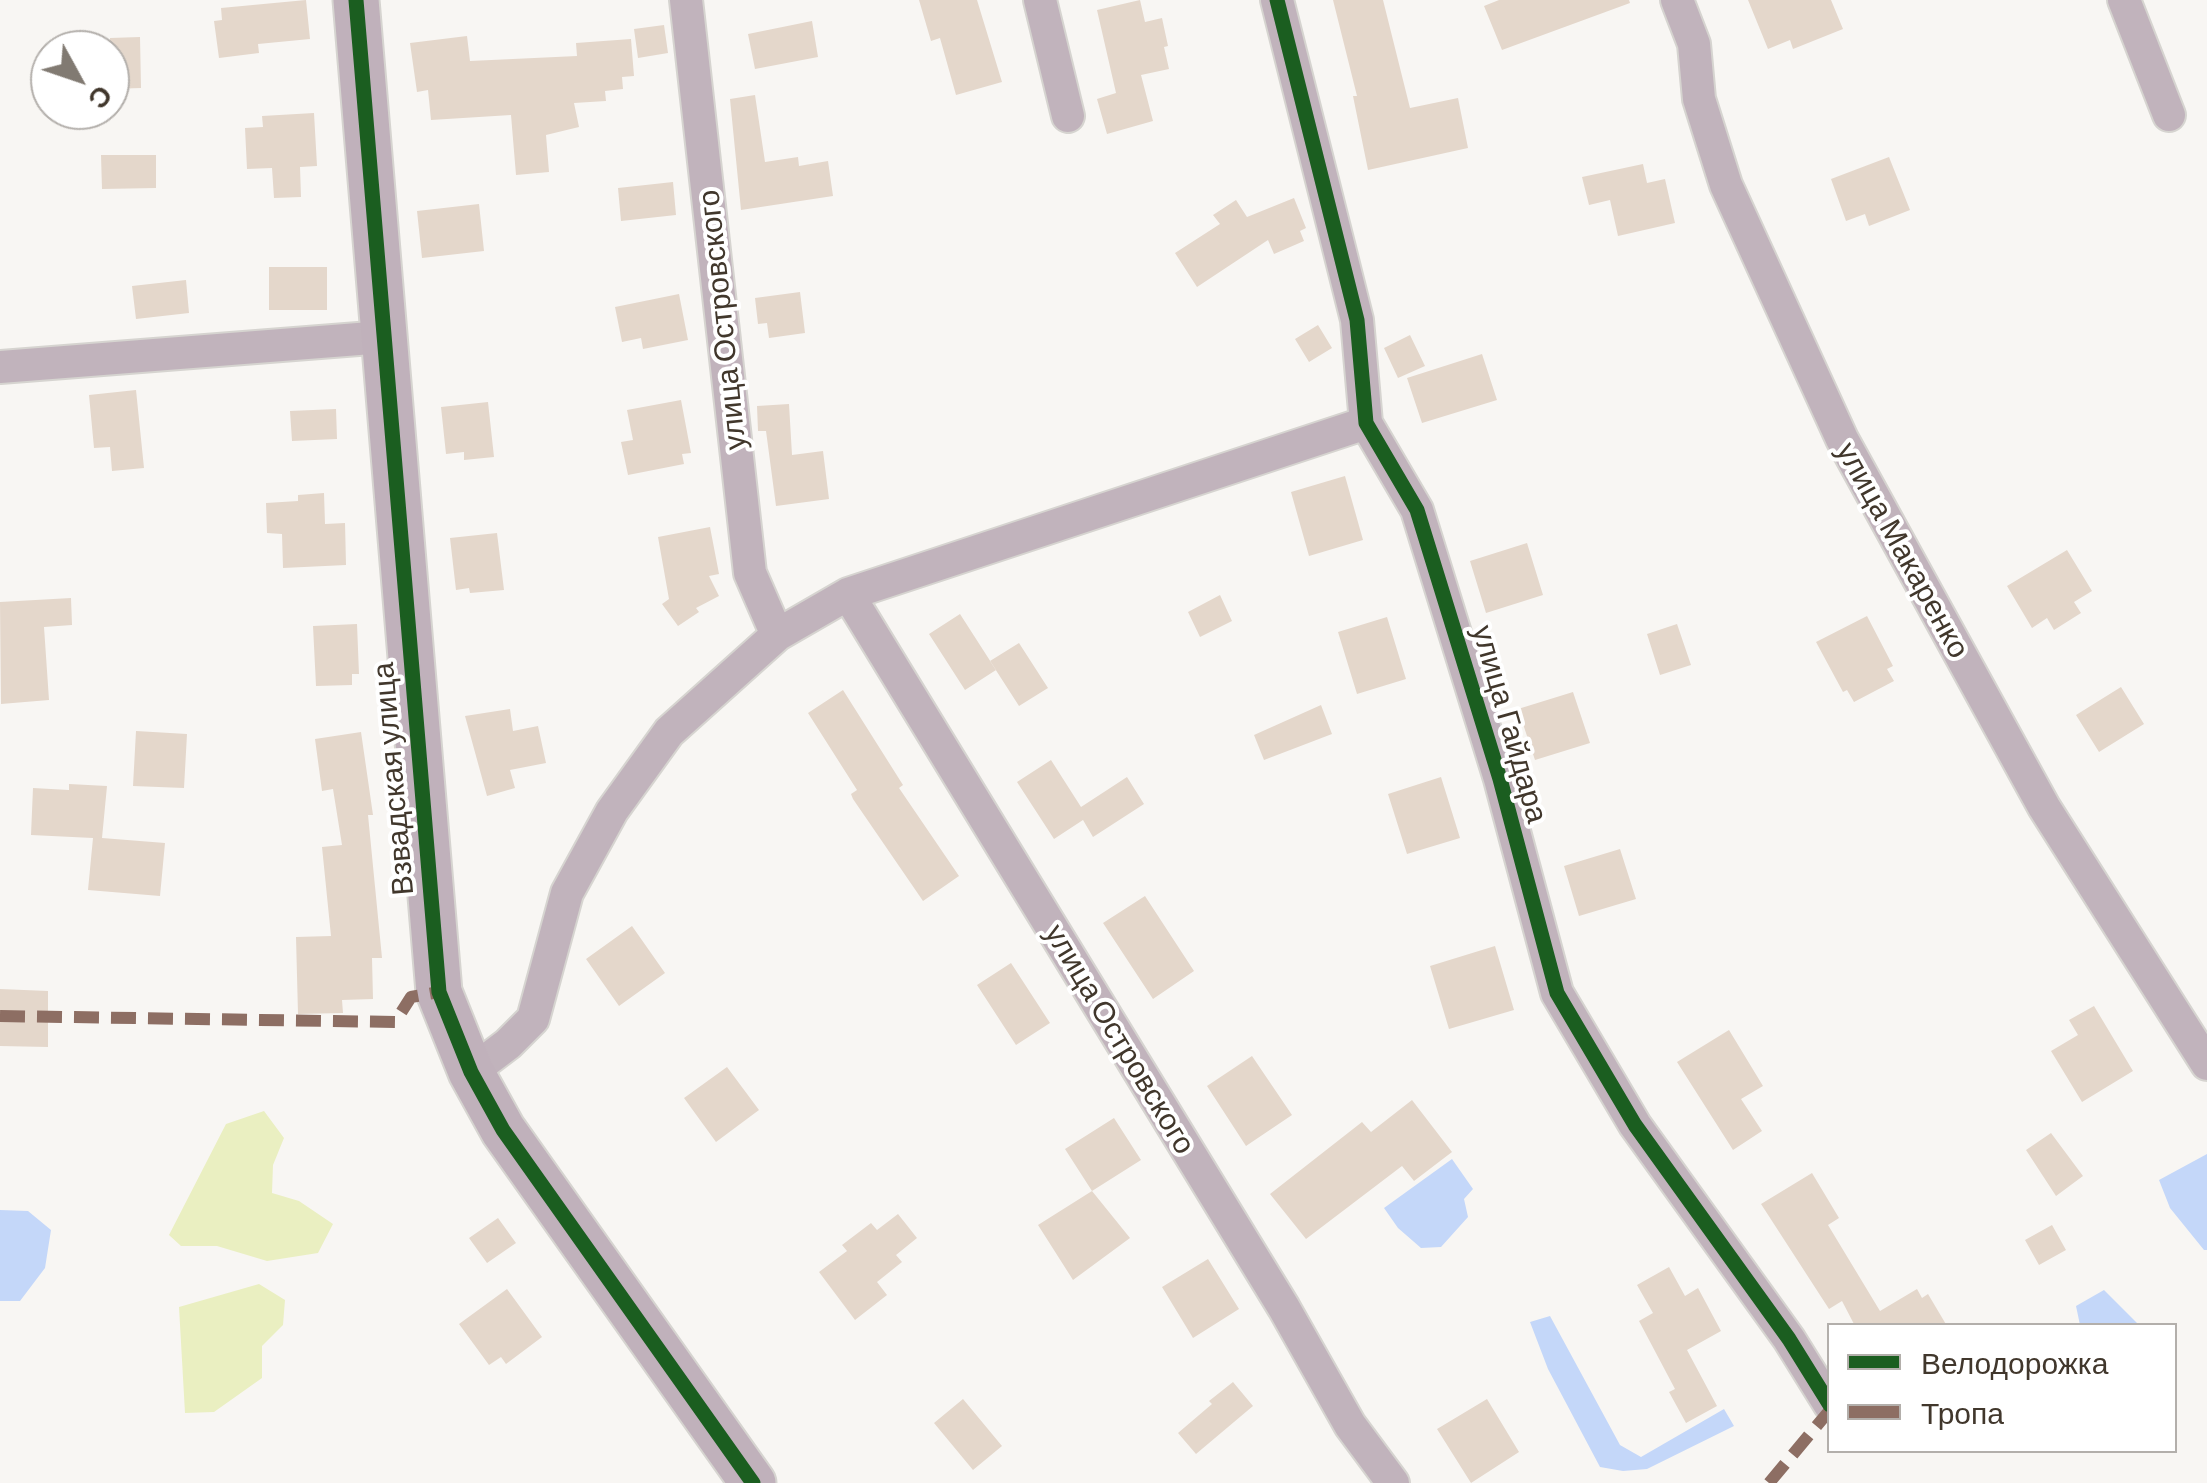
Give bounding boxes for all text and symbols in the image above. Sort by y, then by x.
north arrow [30,30,130,130]
text: С [82,79,121,117]
street label: улица Островского [690,188,754,452]
street label: улица Макаренко [1829,436,1977,664]
street label: улица Гайдара [1465,621,1555,827]
street label: Взвадская улица [365,661,421,897]
street label: улица Островского [1037,918,1203,1160]
legend [1827,1323,2177,1453]
text: Велодорожка [1921,1344,2108,1380]
text: Тропа [1921,1394,2004,1430]

